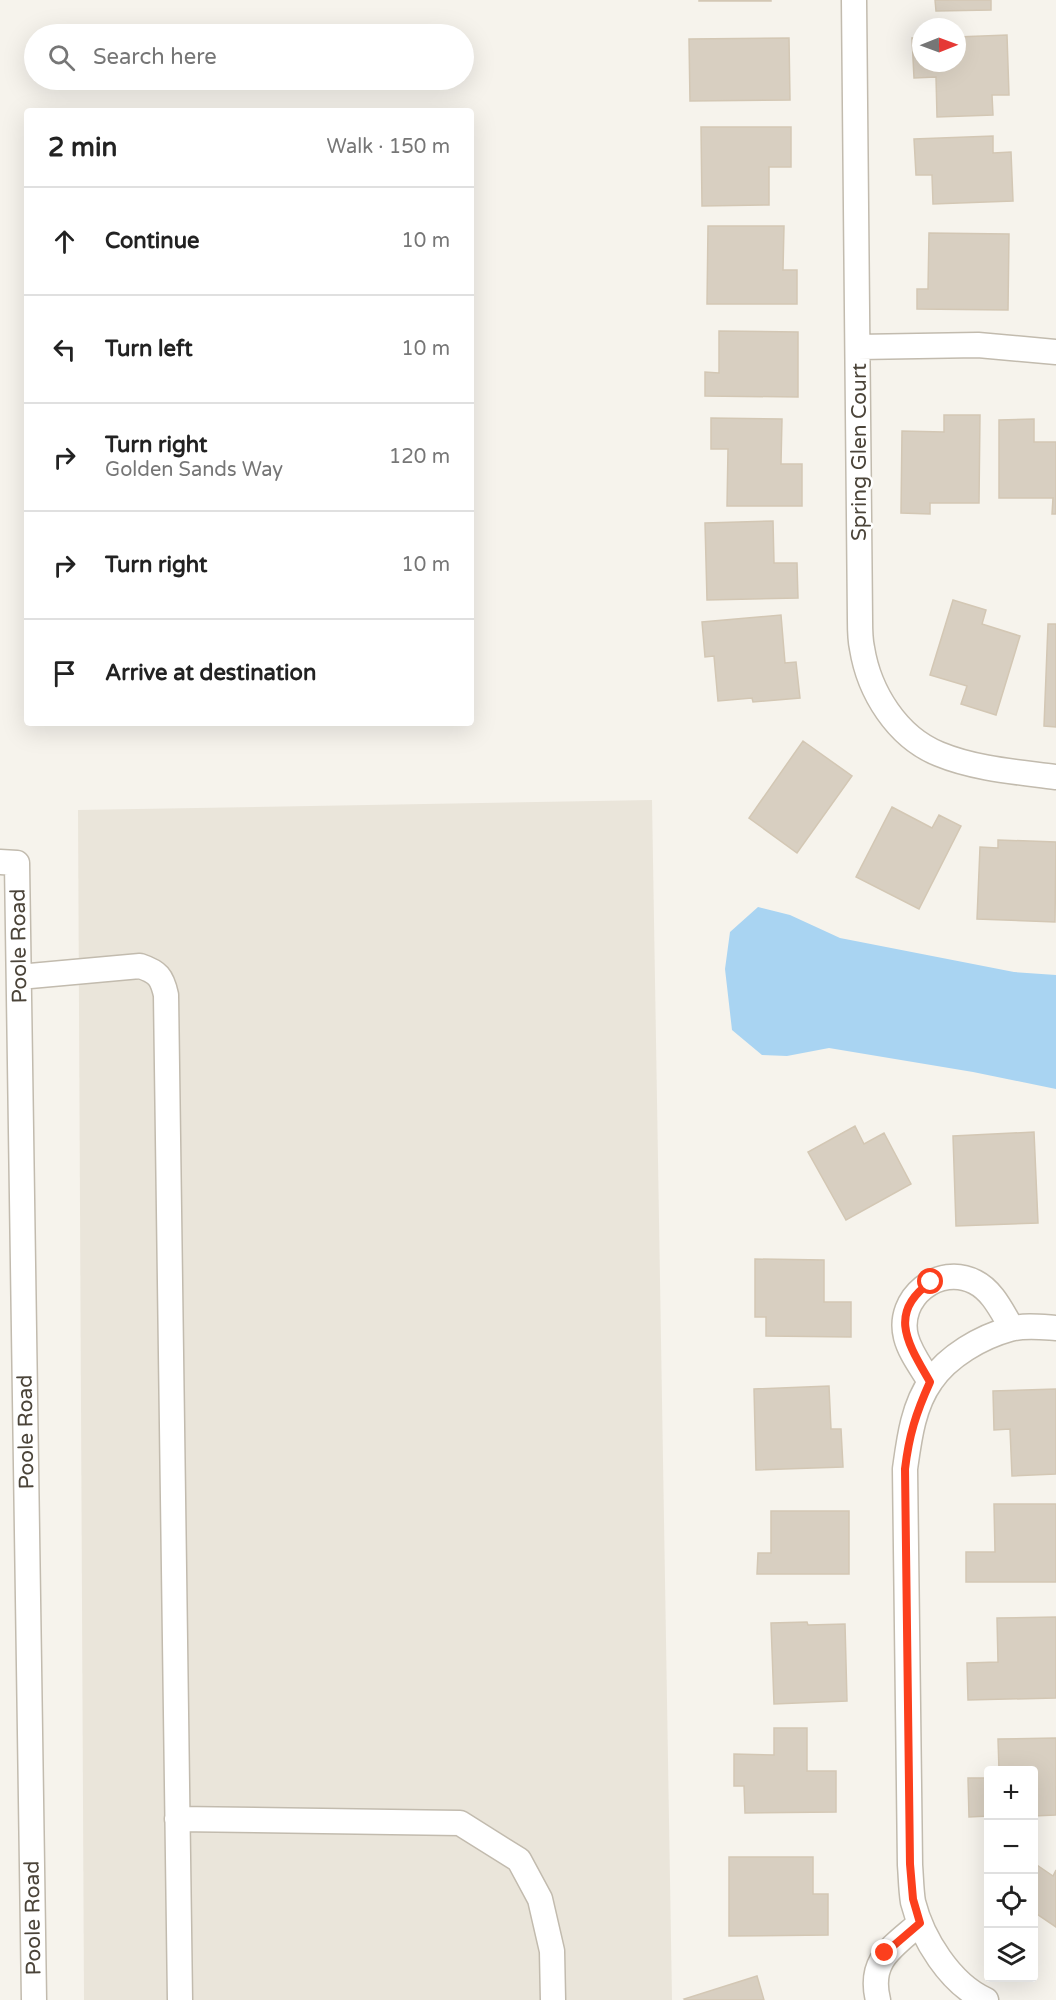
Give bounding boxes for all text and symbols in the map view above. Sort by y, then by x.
north arrow [912,18,966,72]
search box [24,24,474,90]
icon: search [45,41,78,74]
text: Search here [93,44,217,70]
text: 2 min [48,132,117,163]
text: Walk · 150 m [327,135,450,159]
icon: ahead [48,225,81,258]
text: Continue [105,228,200,254]
text: 10 m [401,229,450,253]
icon: left [48,333,81,366]
text: Turn left [105,336,193,362]
text: 10 m [401,337,450,361]
street label: Spring Glen Court [847,363,872,541]
text: Turn right [105,432,207,458]
icon: right [48,441,81,474]
text: 120 m [389,445,450,469]
text: Golden Sands Way [105,458,283,482]
icon: right [48,549,81,582]
text: Turn right [105,552,207,578]
text: 10 m [401,553,450,577]
icon: arrive [48,657,81,690]
text: Arrive at destination [105,660,316,686]
street label: Poole Road [6,888,32,1004]
route start [917,1268,943,1294]
street label: Poole Road [13,1374,39,1490]
map controls [984,1766,1038,1982]
button: + [984,1766,1038,1820]
button: − [984,1820,1038,1874]
street label: Poole Road [20,1860,46,1976]
button: locate [984,1874,1038,1928]
button: layers [984,1928,1038,1982]
route end [871,1939,897,1965]

